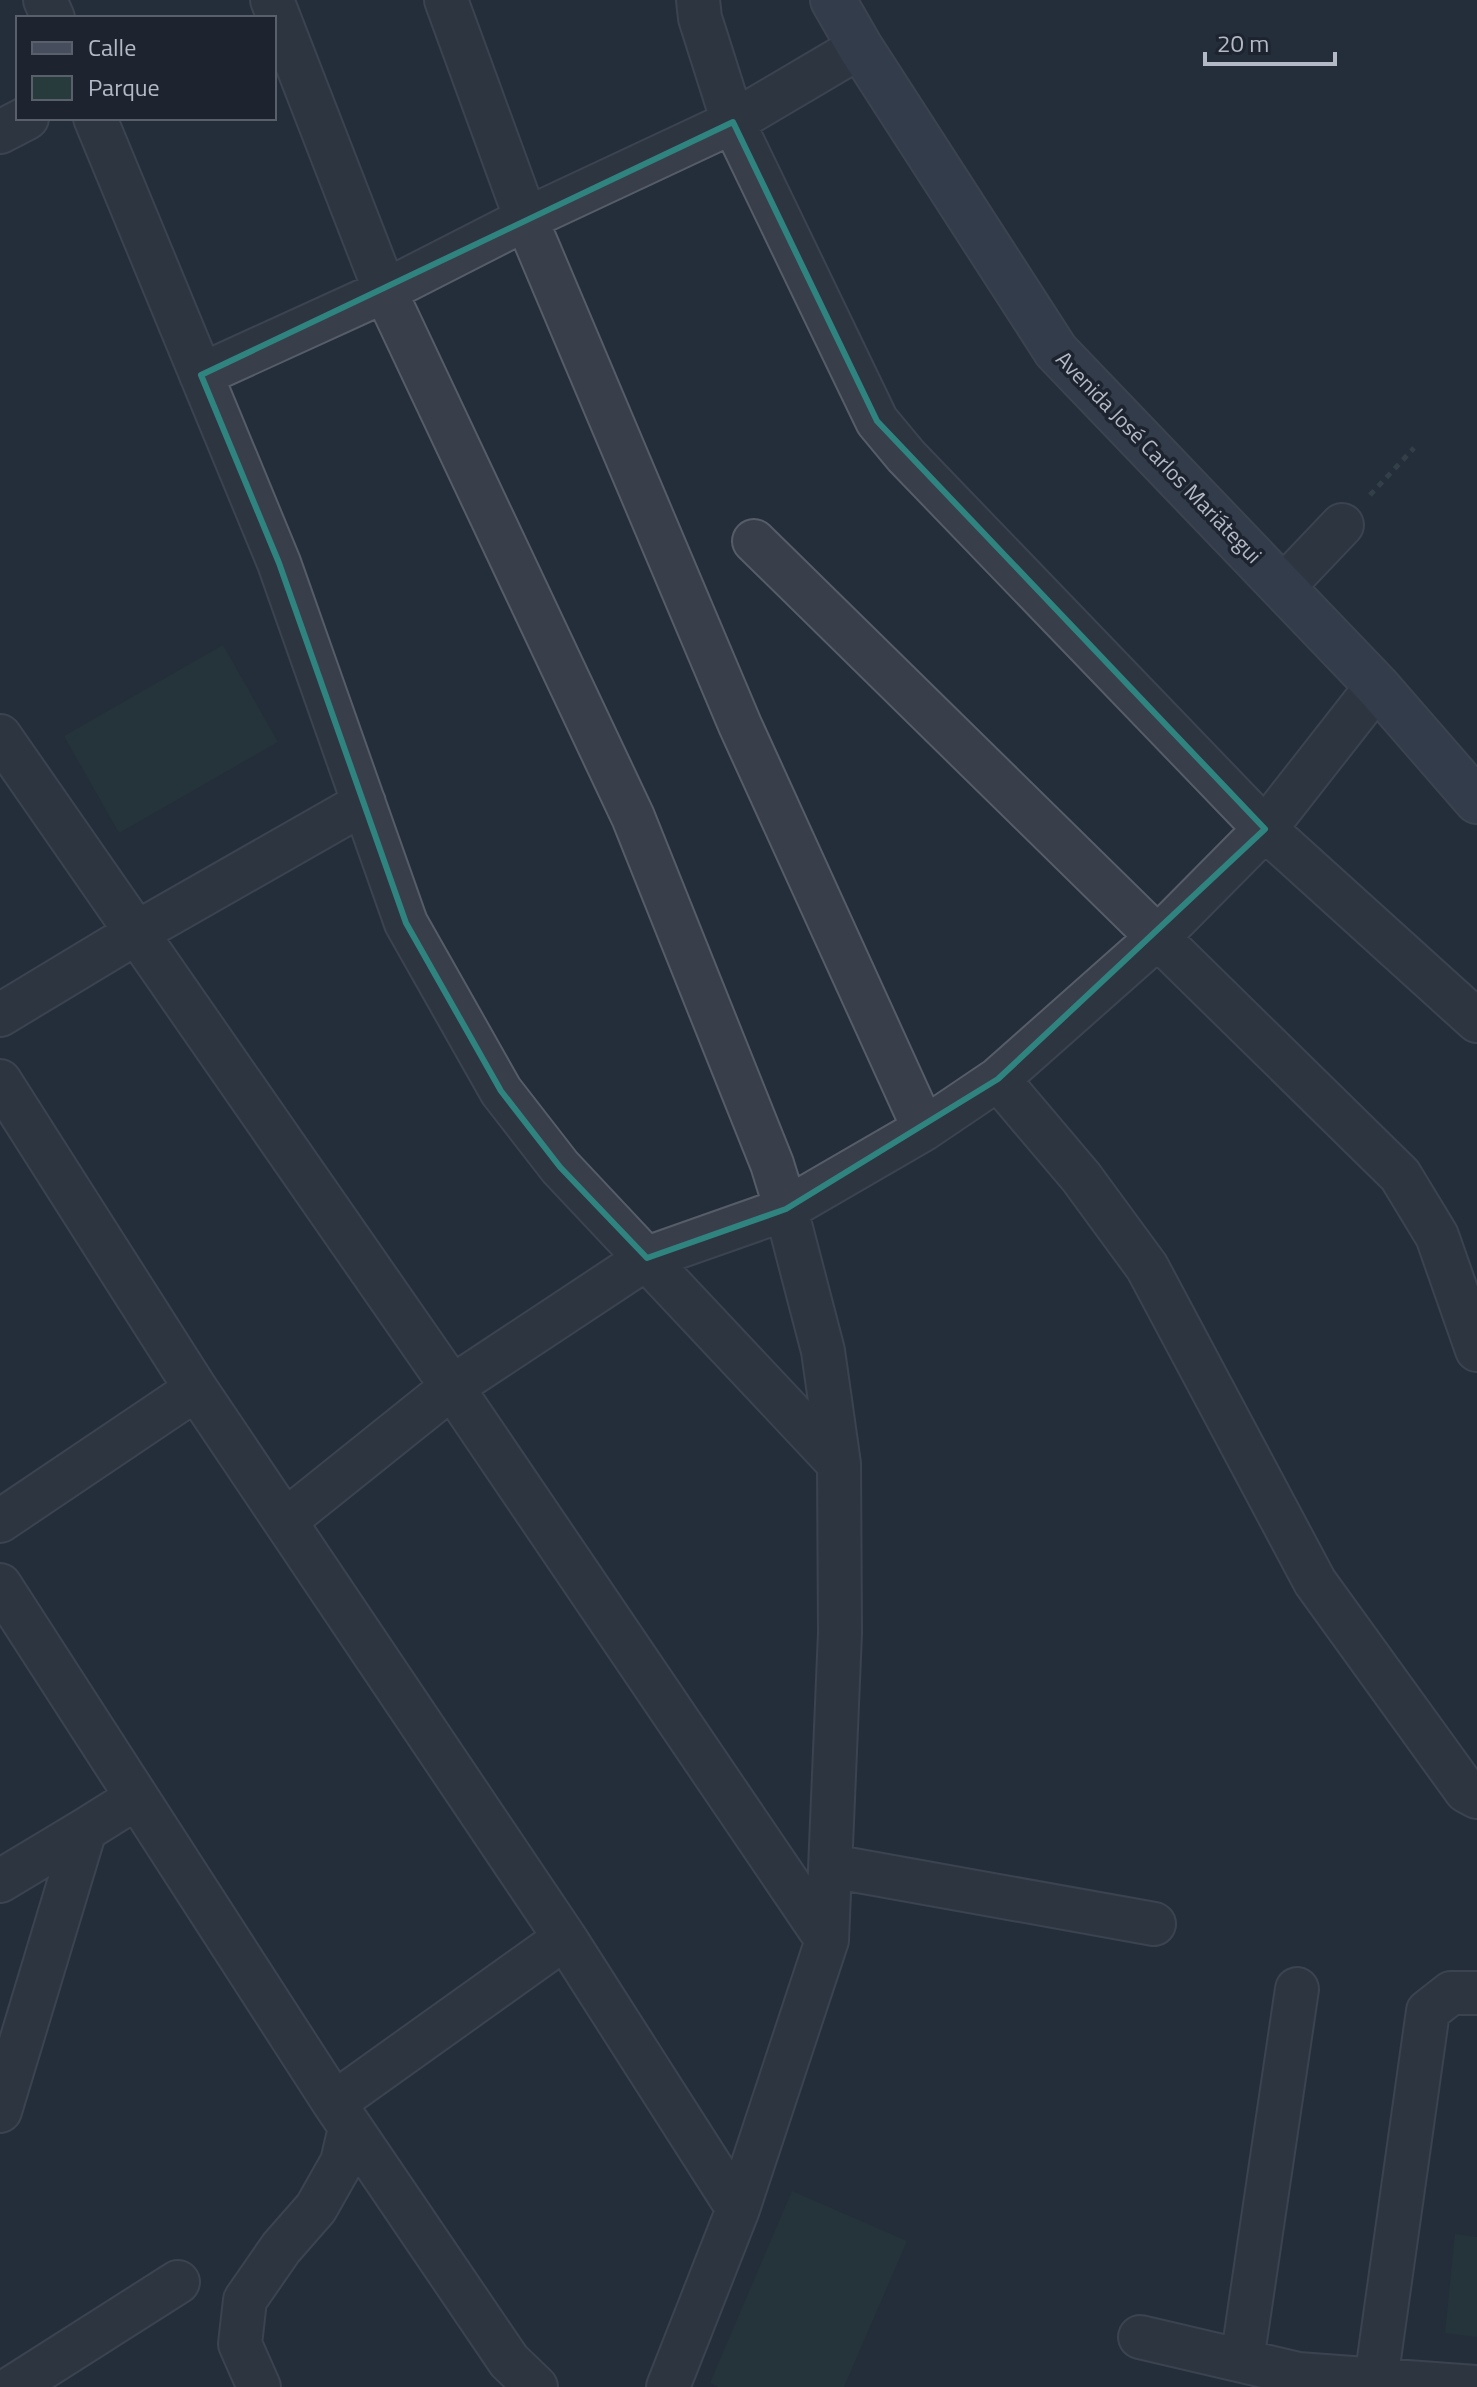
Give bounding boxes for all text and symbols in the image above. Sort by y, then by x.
legend [16,16,276,120]
scale bar [1205,16,1335,66]
text: 20 m [1217,25,1269,61]
text: Calle [88,29,136,65]
text: Parque [88,69,160,105]
street label: Avenida José Carlos Mariátegui [1048,343,1270,571]

